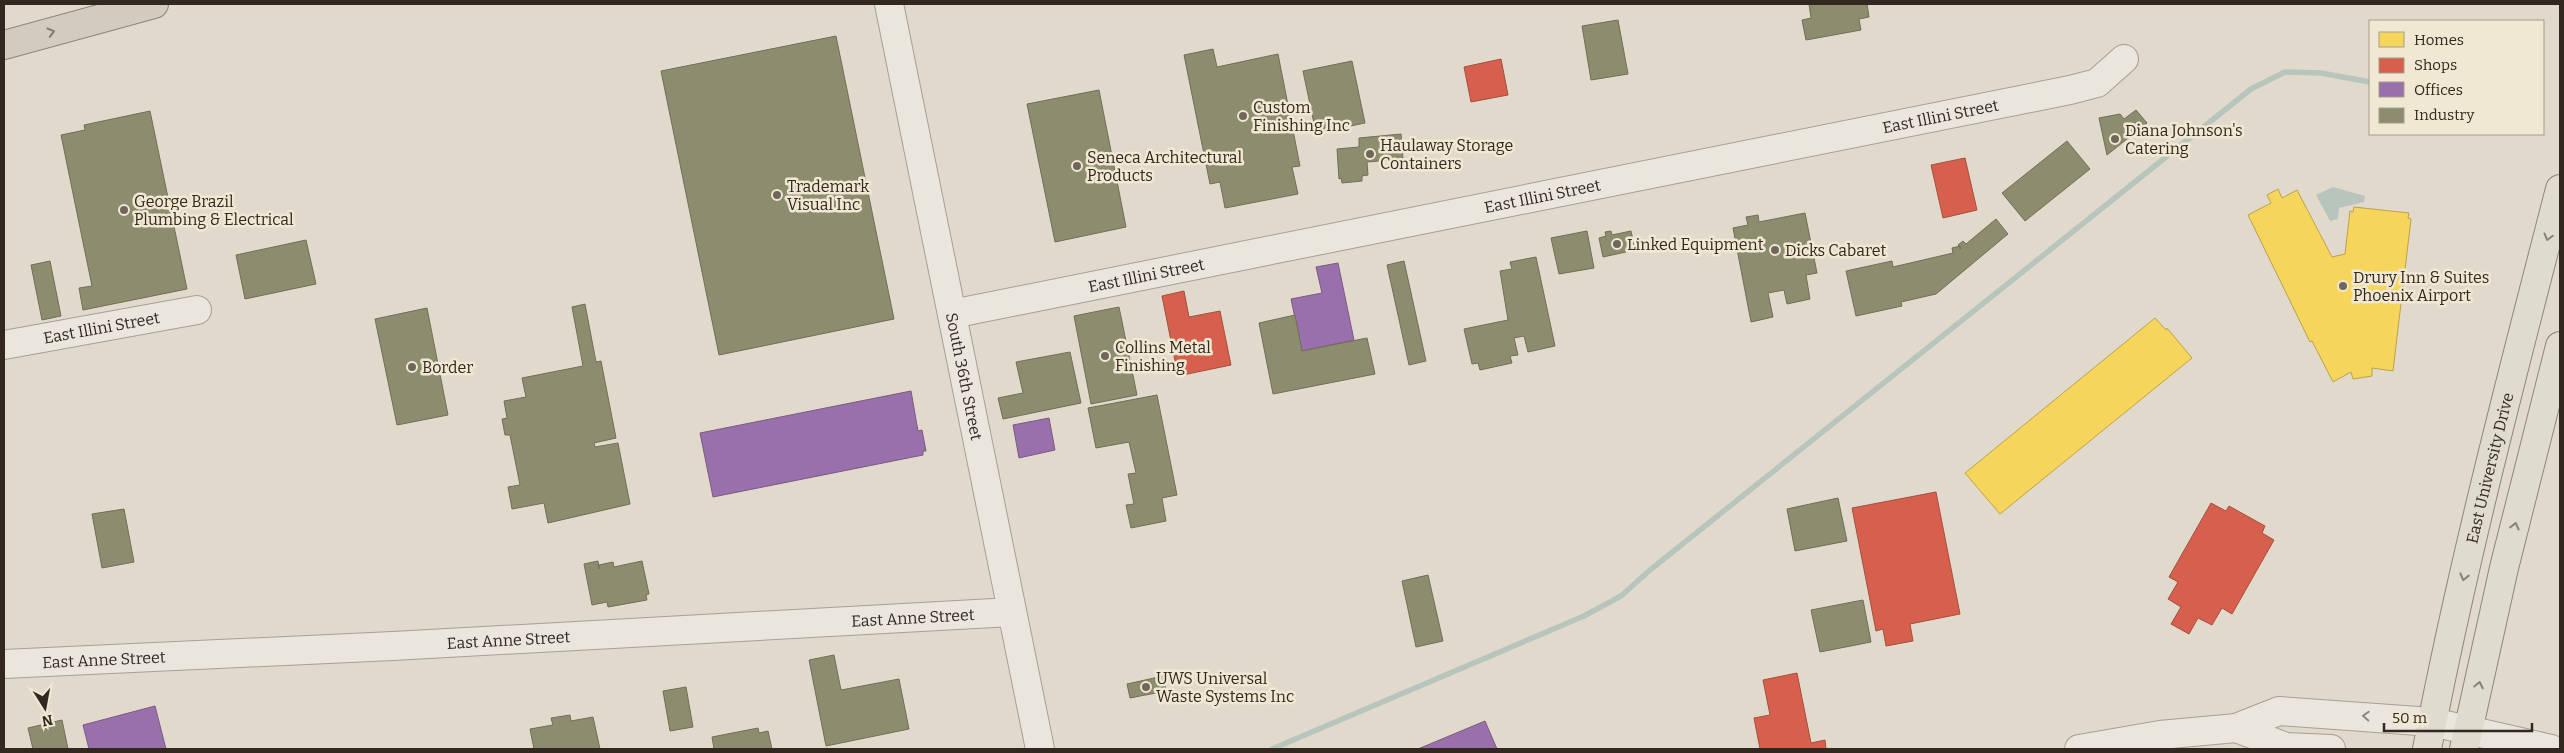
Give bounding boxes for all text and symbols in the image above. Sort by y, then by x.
legend [2369,20,2544,135]
one-way arrow [46,28,54,38]
text: Homes [2414,31,2464,49]
text: Shops [2414,56,2457,74]
text: Offices [2414,81,2463,99]
street label: East Illini Street [1881,96,2000,137]
place label: Custom Finishing Inc [1253,98,1350,135]
text: Industry [2414,106,2474,124]
marker: Custom Finishing Inc [1237,110,1249,122]
place label: Diana Johnson's Catering [2125,121,2243,158]
marker: Diana Johnson's Catering [2109,133,2121,145]
place label: Haulaway Storage Containers [1380,136,1513,173]
place label: Seneca Architectural Products [1087,148,1243,185]
marker: Haulaway Storage Containers [1364,148,1376,160]
marker: Seneca Architectural Products [1071,160,1083,172]
street label: East Illini Street [1483,175,1602,217]
place label: Trademark Visual Inc [787,177,869,214]
marker: Trademark Visual Inc [771,189,783,201]
place label: George Brazil Plumbing & Electrical [134,192,294,229]
marker: George Brazil Plumbing & Electrical [118,204,130,216]
one-way arrow [2543,232,2554,241]
place label: Linked Equipment [1627,235,1764,254]
marker: Linked Equipment [1611,238,1623,250]
place label: Dicks Cabaret [1785,241,1887,260]
marker: Dicks Cabaret [1769,244,1781,256]
street label: East Illini Street [1086,255,1206,297]
place label: Drury Inn & Suites Phoenix Airport [2353,268,2489,305]
marker: Drury Inn & Suites Phoenix Airport [2337,280,2349,292]
street label: East Illini Street [42,308,161,348]
street label: South 36th Street [942,311,986,442]
place label: Collins Metal Finishing [1115,338,1211,375]
marker: Collins Metal Finishing [1099,350,1111,362]
place label: Border [422,358,473,377]
marker: Border [406,361,418,373]
street label: East University Drive [2462,391,2517,545]
one-way arrow [2509,522,2520,531]
one-way arrow [2459,572,2470,581]
street label: East Anne Street [851,605,975,631]
street label: East Anne Street [446,627,571,653]
street label: East Anne Street [42,648,166,672]
place label: UWS Universal Waste Systems Inc [1156,669,1294,706]
one-way arrow [2473,680,2484,689]
marker: UWS Universal Waste Systems Inc [1140,681,1152,693]
north arrow [20,683,70,733]
scale bar [2384,700,2532,732]
text: 50 m [2392,709,2428,727]
one-way arrow [2362,710,2370,721]
text: N [40,711,54,730]

